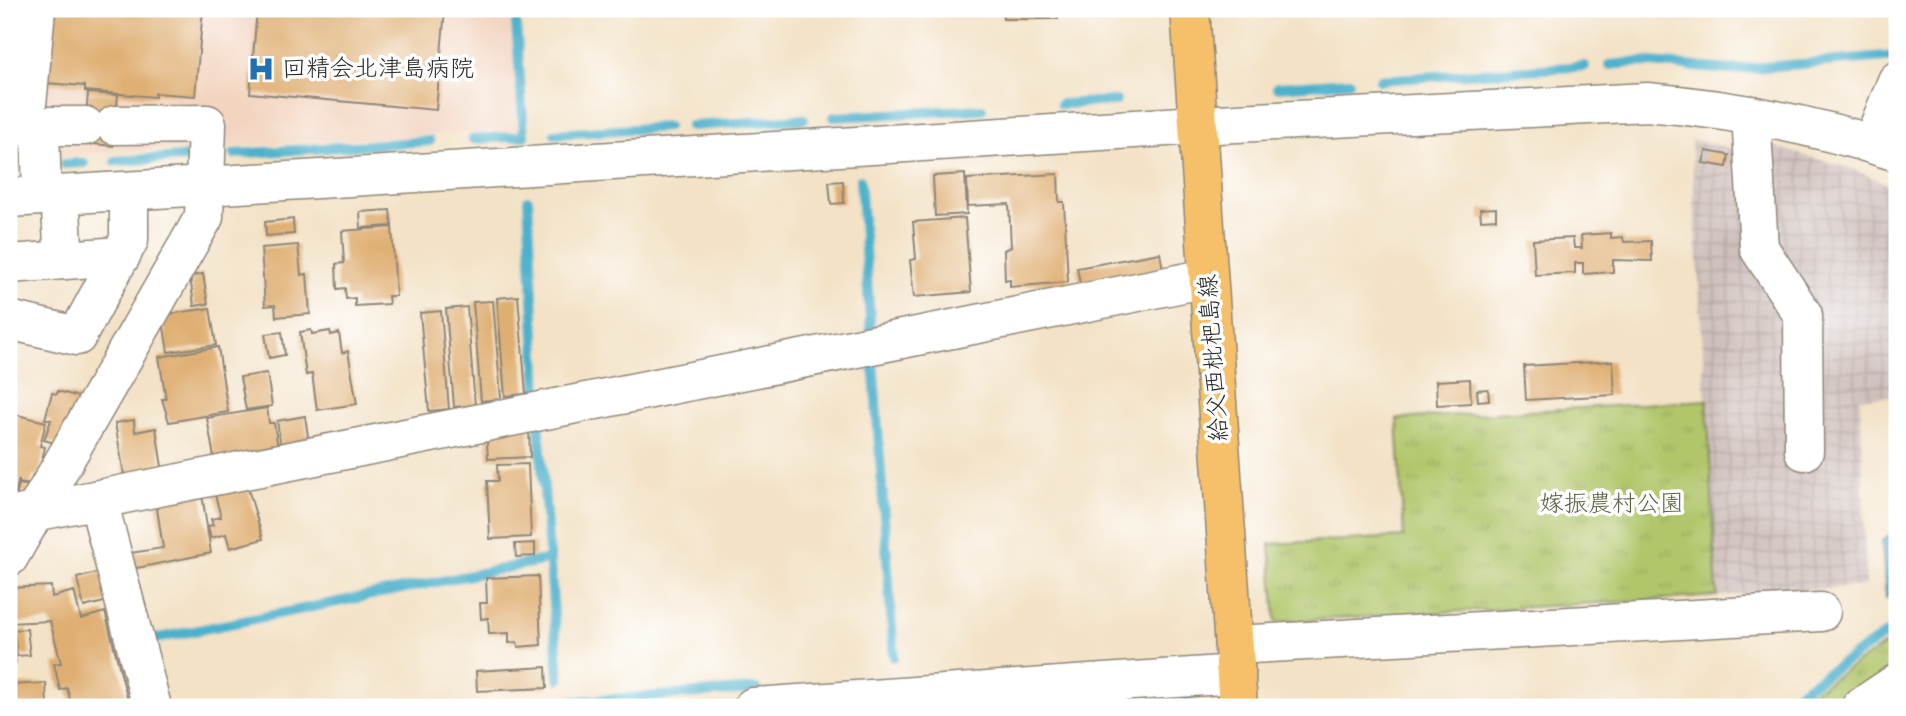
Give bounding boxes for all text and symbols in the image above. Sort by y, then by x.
place label: 回精会北津島病院 [282,52,474,86]
hospital icon: 回精会北津島病院 [246,54,276,84]
street label: 給父西枇杷島線 [1191,273,1237,443]
park label: 嫁振農村公園 [1540,487,1684,521]

